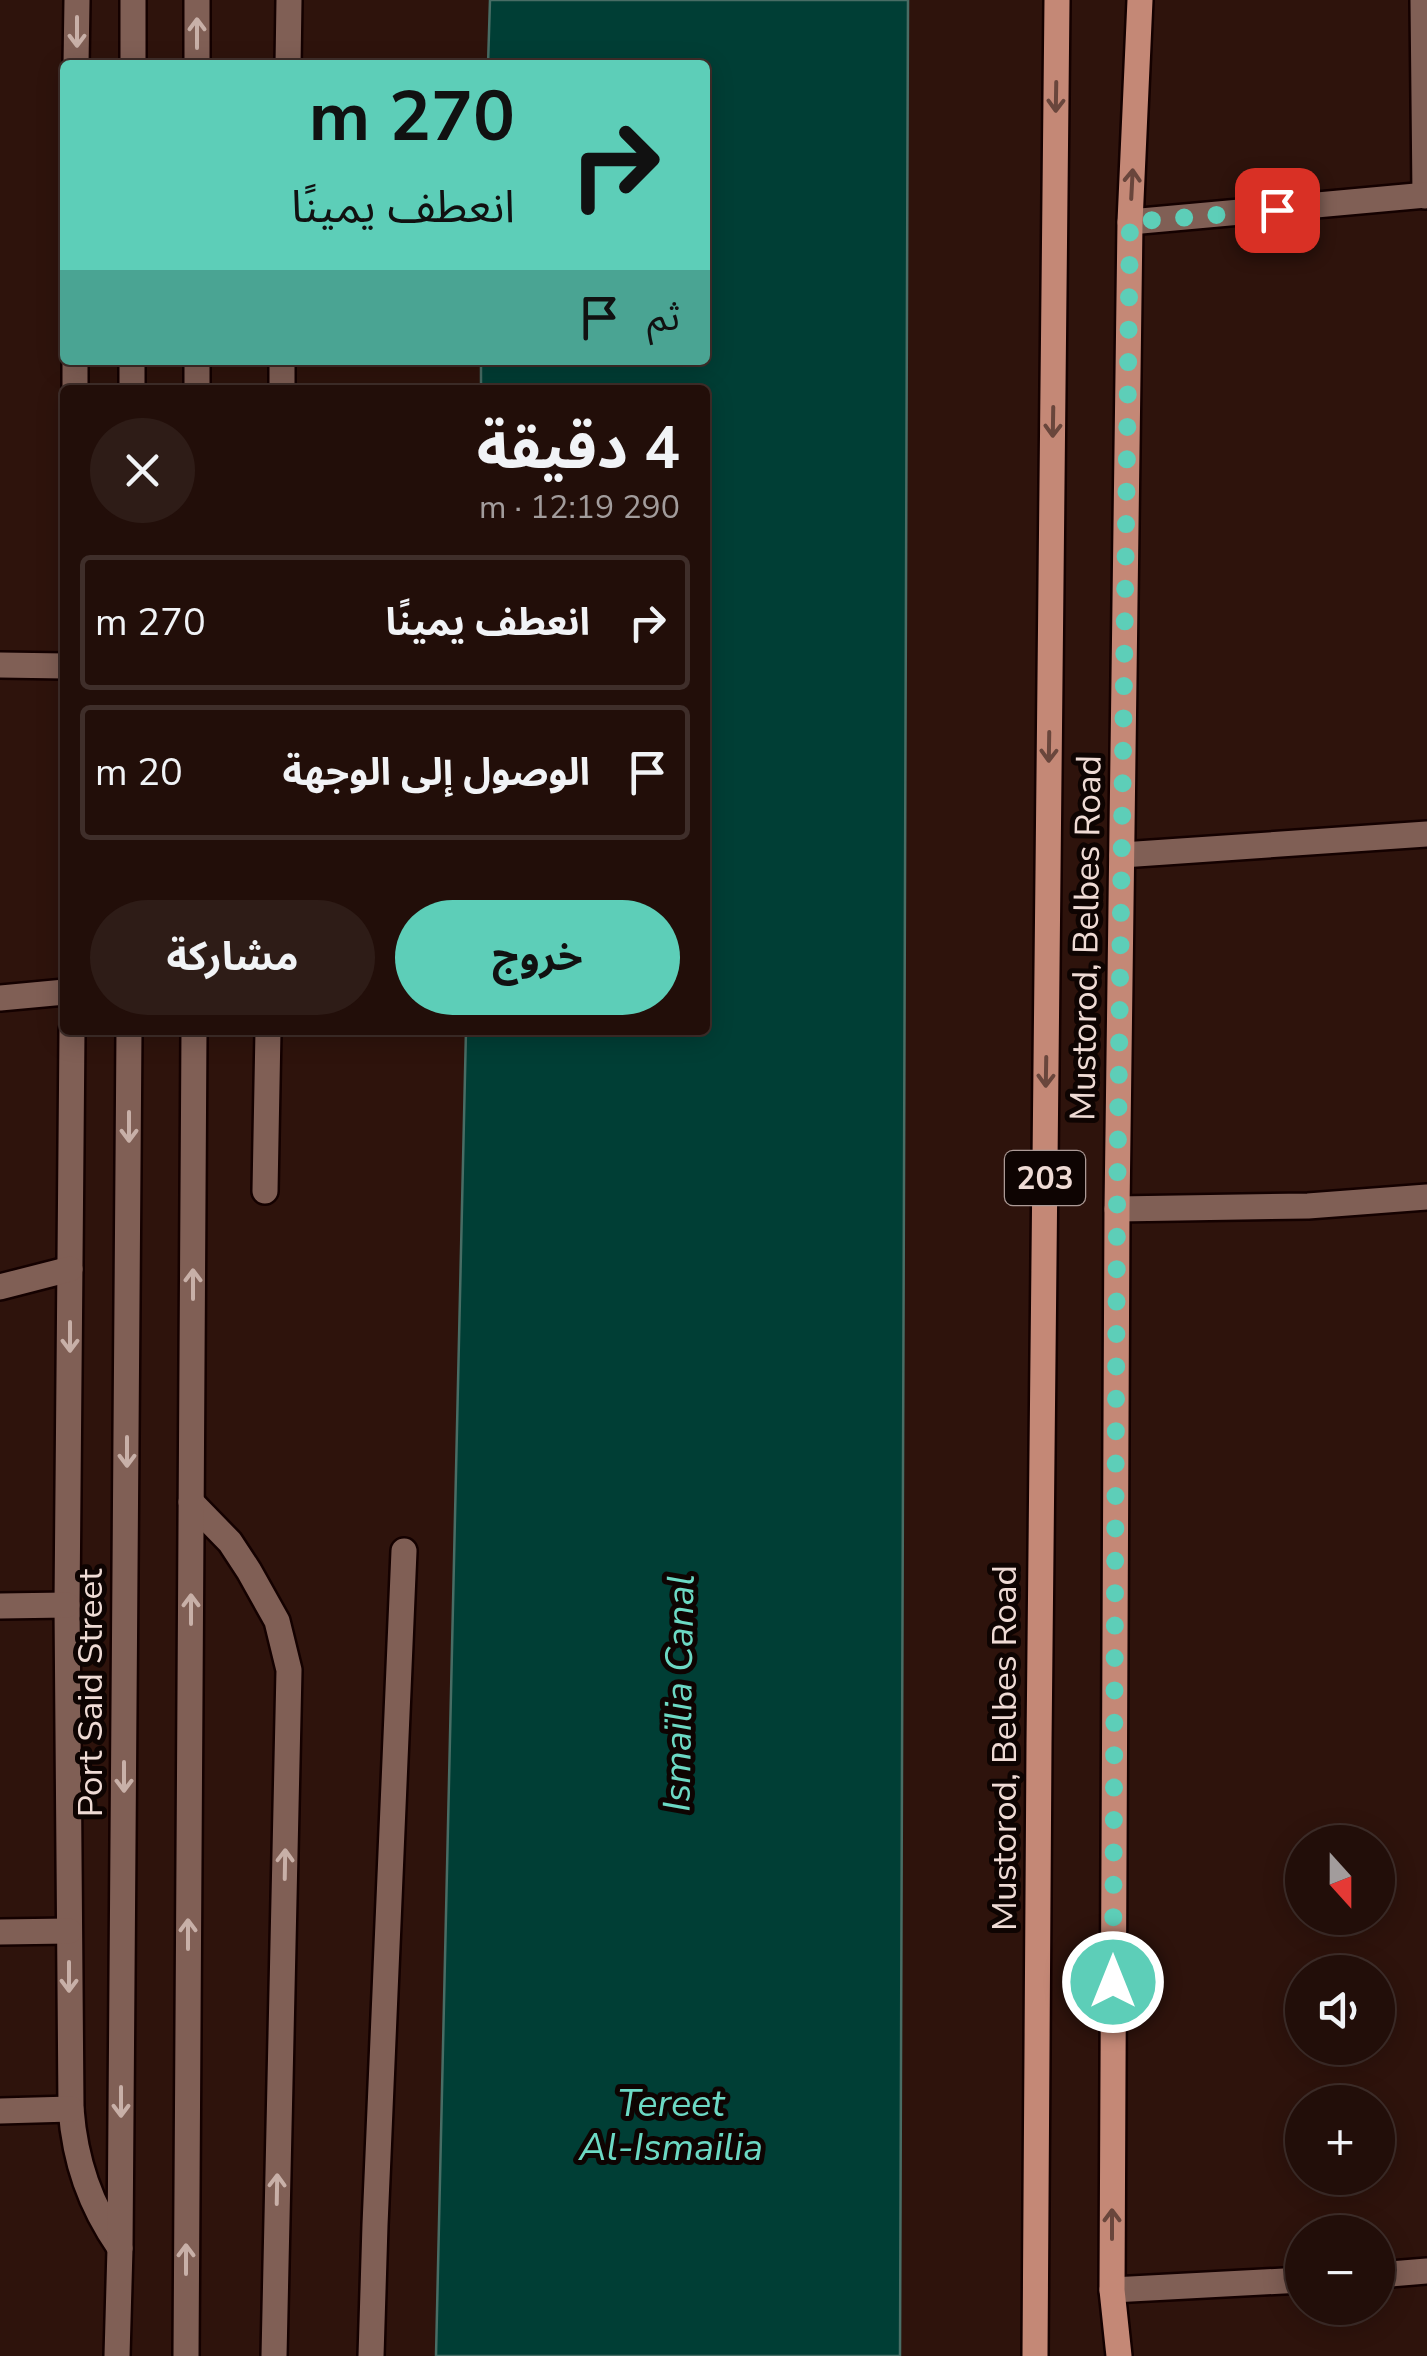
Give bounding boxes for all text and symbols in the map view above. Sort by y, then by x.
one-way arrow [68,16,86,48]
one-way arrow [188,17,206,50]
text: 270 m [309,69,515,165]
one-way arrow [1046,80,1066,113]
icon: right [550,100,680,230]
one-way arrow [1122,168,1141,201]
pin [1235,168,1320,253]
text: انعطف يمينًا [291,177,515,238]
icon: arrive [1250,183,1305,238]
icon: arrive [572,290,627,345]
text: ثم [647,292,680,343]
one-way arrow [1043,406,1062,438]
text: 4 دقيقة [477,407,680,489]
button: close [90,418,195,523]
text: 290 m · 12:19 [479,486,680,529]
icon: right [620,595,675,650]
text: 270 m [95,597,206,648]
text: انعطف يمينًا [385,597,590,648]
one-way arrow [1040,730,1058,763]
icon: arrive [620,745,675,800]
text: 20 m [95,747,183,798]
text: الوصول إلى الوجهة [283,747,590,798]
street label: Mustorod, Belbes Road [1059,755,1113,1121]
button: مشاركة [90,900,375,1015]
button: خروج [395,900,680,1015]
one-way arrow [1036,1056,1056,1088]
one-way arrow [120,1110,138,1143]
road number: 203 [1005,1151,1085,1205]
one-way arrow [184,1268,202,1300]
one-way arrow [60,1321,79,1353]
one-way arrow [118,1436,136,1468]
street label: Mustorod, Belbes Road [981,1565,1028,1931]
street label: Port Said Street [67,1568,114,1817]
water label: Ismaïlia Canal [651,1574,707,1812]
one-way arrow [181,1593,200,1625]
one-way arrow [114,1760,134,1793]
north arrow [1285,1825,1395,1935]
map controls [1285,1825,1395,2325]
one-way arrow [275,1848,294,1880]
one-way arrow [179,1918,198,1950]
position arrow [1061,1930,1165,2034]
button: sound [1285,1955,1395,2065]
one-way arrow [60,1960,78,1993]
water label: Tereet Al-Ismailia [578,2078,763,2173]
button: + [1285,2085,1395,2195]
one-way arrow [112,2086,130,2118]
one-way arrow [268,2173,287,2205]
one-way arrow [1102,2208,1122,2240]
button: − [1285,2215,1395,2325]
one-way arrow [176,2243,196,2276]

